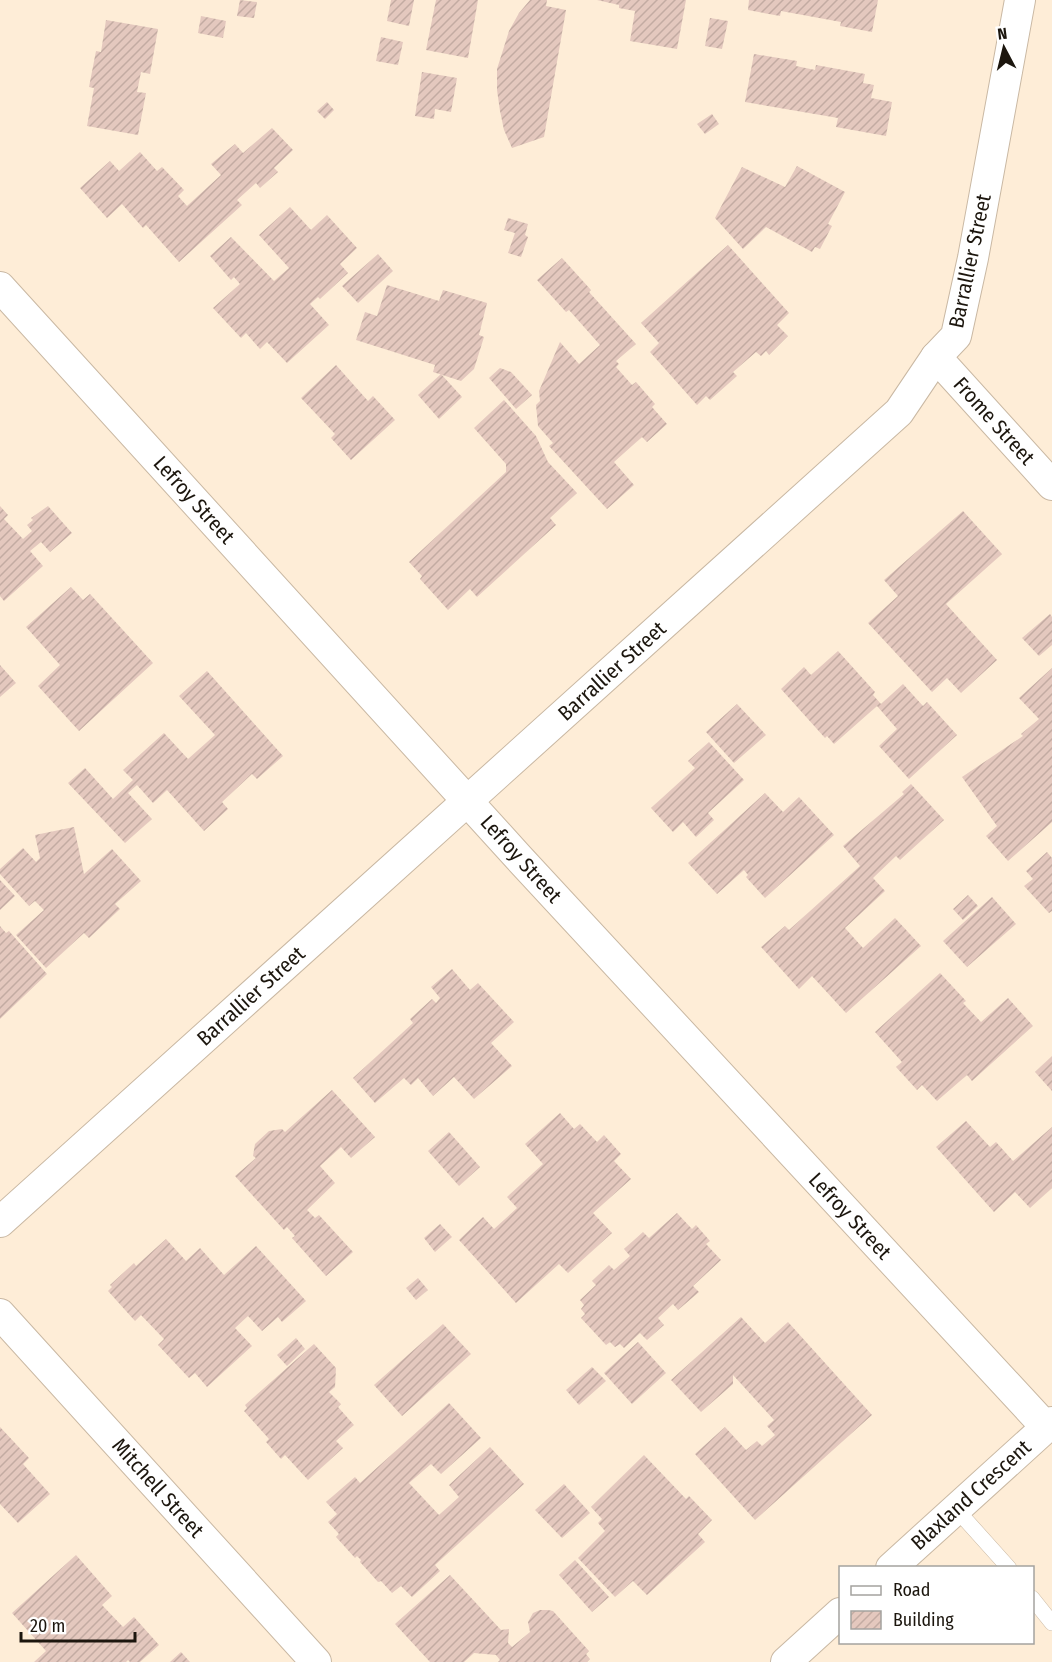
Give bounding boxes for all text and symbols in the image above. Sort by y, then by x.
north arrow [974,18,1034,78]
text: N [996,24,1008,44]
street label: Barrallier Street [943,191,997,330]
street label: Frome Street [948,372,1040,470]
street label: Lefroy Street [148,451,240,549]
street label: Barrallier Street [553,616,672,726]
street label: Lefroy Street [475,810,567,908]
street label: Barrallier Street [192,941,311,1051]
street label: Lefroy Street [803,1167,897,1265]
street label: Mitchell Street [107,1433,210,1543]
street label: Blaxland Crescent [906,1434,1037,1556]
legend [839,1566,1034,1644]
text: Road [893,1579,930,1601]
scale bar [21,1605,135,1643]
text: Building [893,1609,954,1631]
text: 20 m [30,1615,65,1637]

